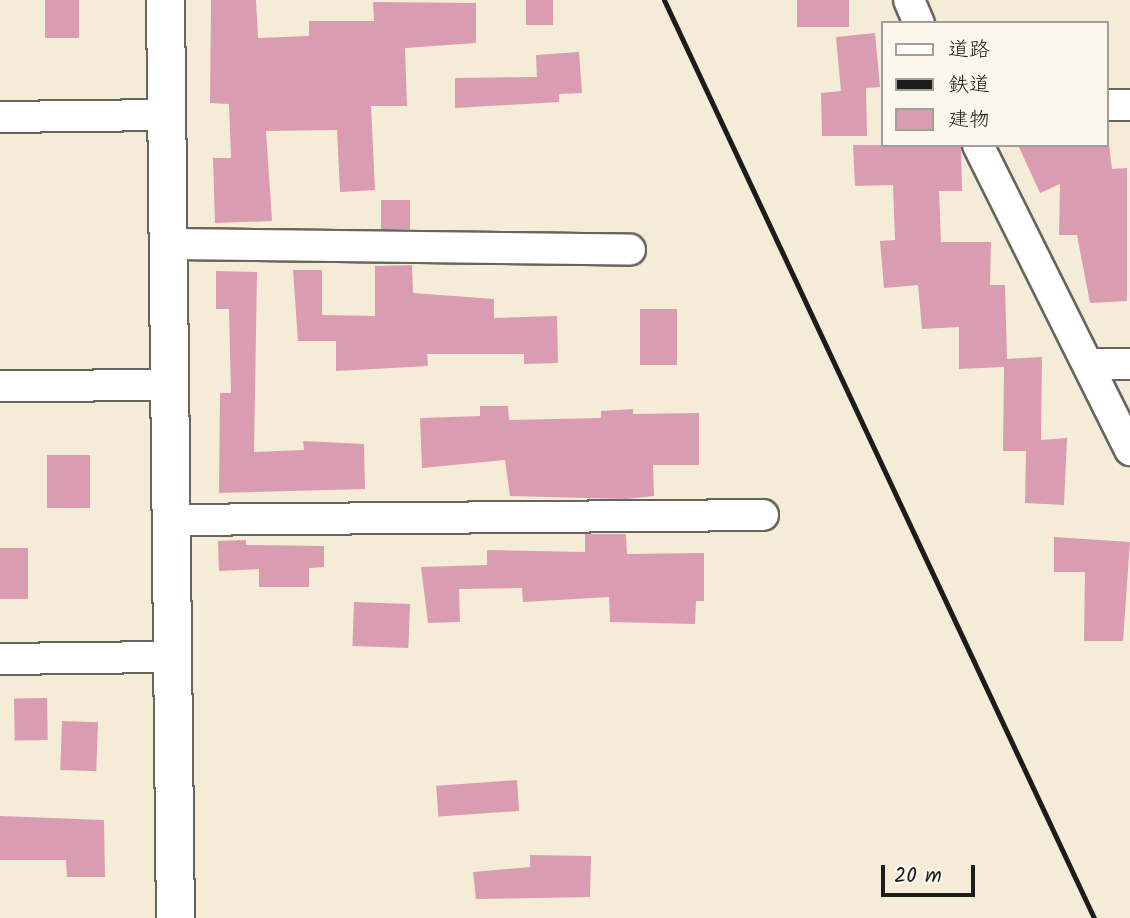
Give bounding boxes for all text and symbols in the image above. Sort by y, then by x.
legend [881,21,1109,147]
text: 道路 [948,34,990,67]
text: 鉄道 [948,69,990,102]
text: 建物 [948,104,990,137]
scale bar [885,852,979,896]
text: 20 m [894,860,942,893]

